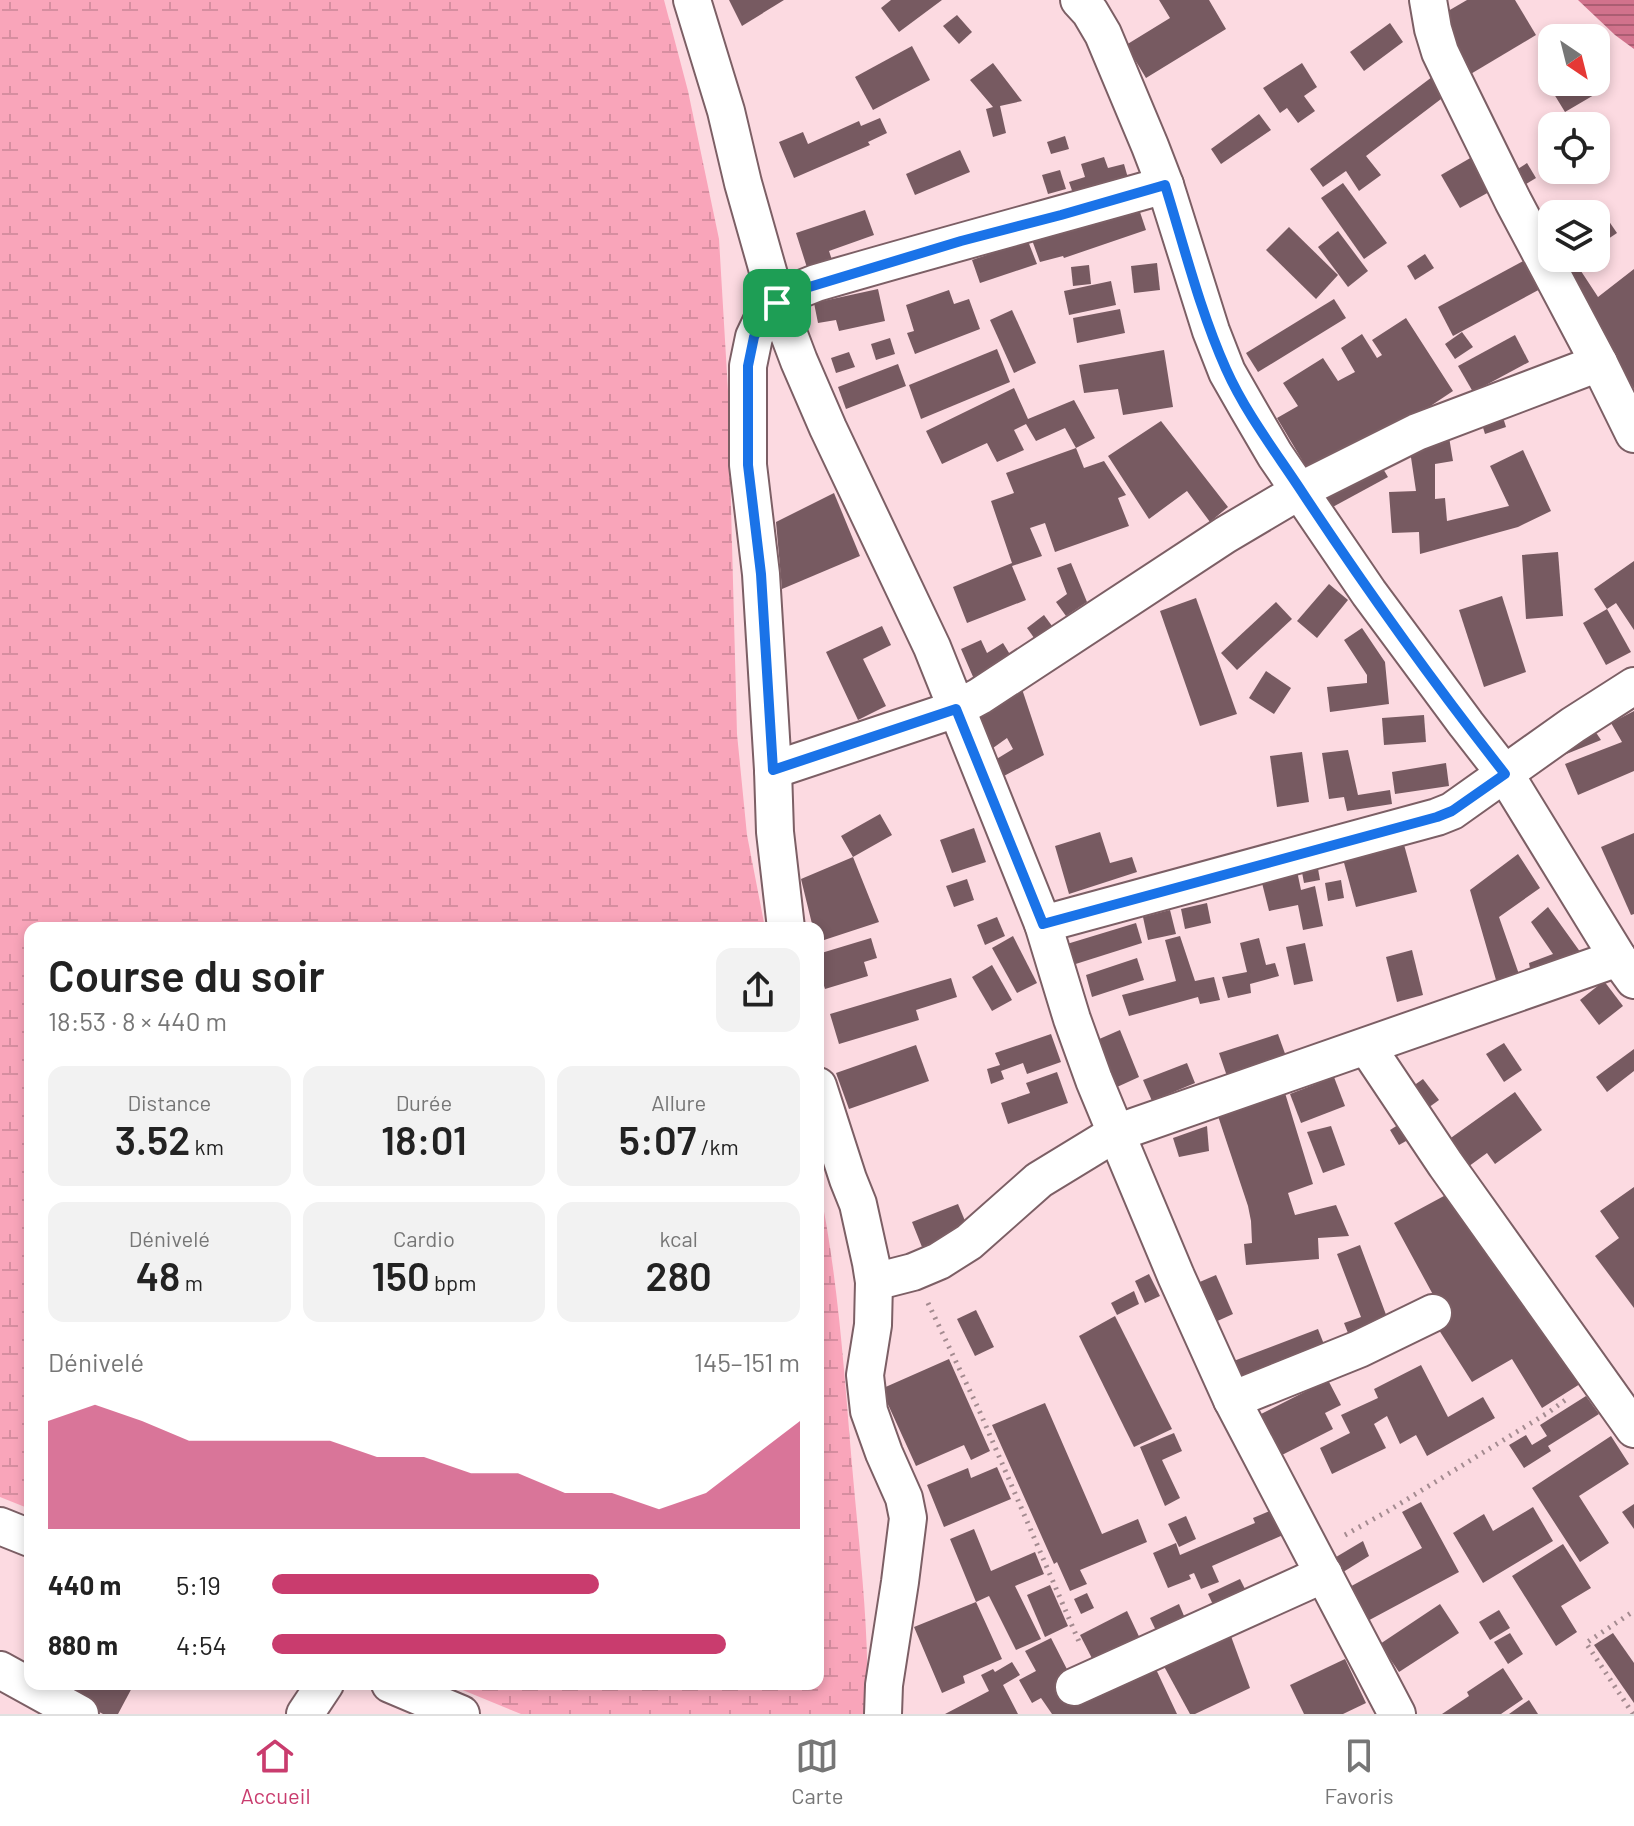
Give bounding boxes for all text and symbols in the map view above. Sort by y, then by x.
north arrow [1538,24,1610,96]
map controls [1538,24,1610,272]
button: locate [1538,112,1610,184]
button: layers [1538,200,1610,272]
pin [743,269,811,337]
icon: arrive [755,281,799,325]
text: Course du soir [48,948,325,1001]
button: share [716,948,800,1032]
text: 18:53 · 8 × 440 m [48,1005,227,1036]
text: Distance [127,1089,211,1115]
text: Durée [396,1089,452,1115]
text: Allure [651,1089,706,1115]
text: 3.52 [115,1115,190,1163]
text: 18:01 [381,1115,467,1163]
text: 5:07 [619,1115,696,1163]
text: km [190,1133,224,1159]
text: /km [696,1133,739,1159]
text: Dénivelé [129,1225,210,1251]
text: Cardio [393,1225,455,1251]
text: kcal [659,1225,698,1251]
text: 48 [136,1251,180,1299]
text: 150 [372,1251,430,1299]
text: 280 [646,1251,712,1299]
text: m [180,1269,203,1295]
text: bpm [430,1269,476,1295]
text: Dénivelé [48,1346,144,1377]
text: 145–151 m [694,1346,800,1377]
text: 440 m [48,1569,121,1600]
text: 5:19 [176,1569,221,1600]
text: 880 m [48,1629,118,1660]
text: 4:54 [176,1629,227,1660]
tab: Accueil [240,1734,311,1808]
tab: Carte [791,1734,844,1808]
tab: Favoris [1324,1734,1394,1808]

